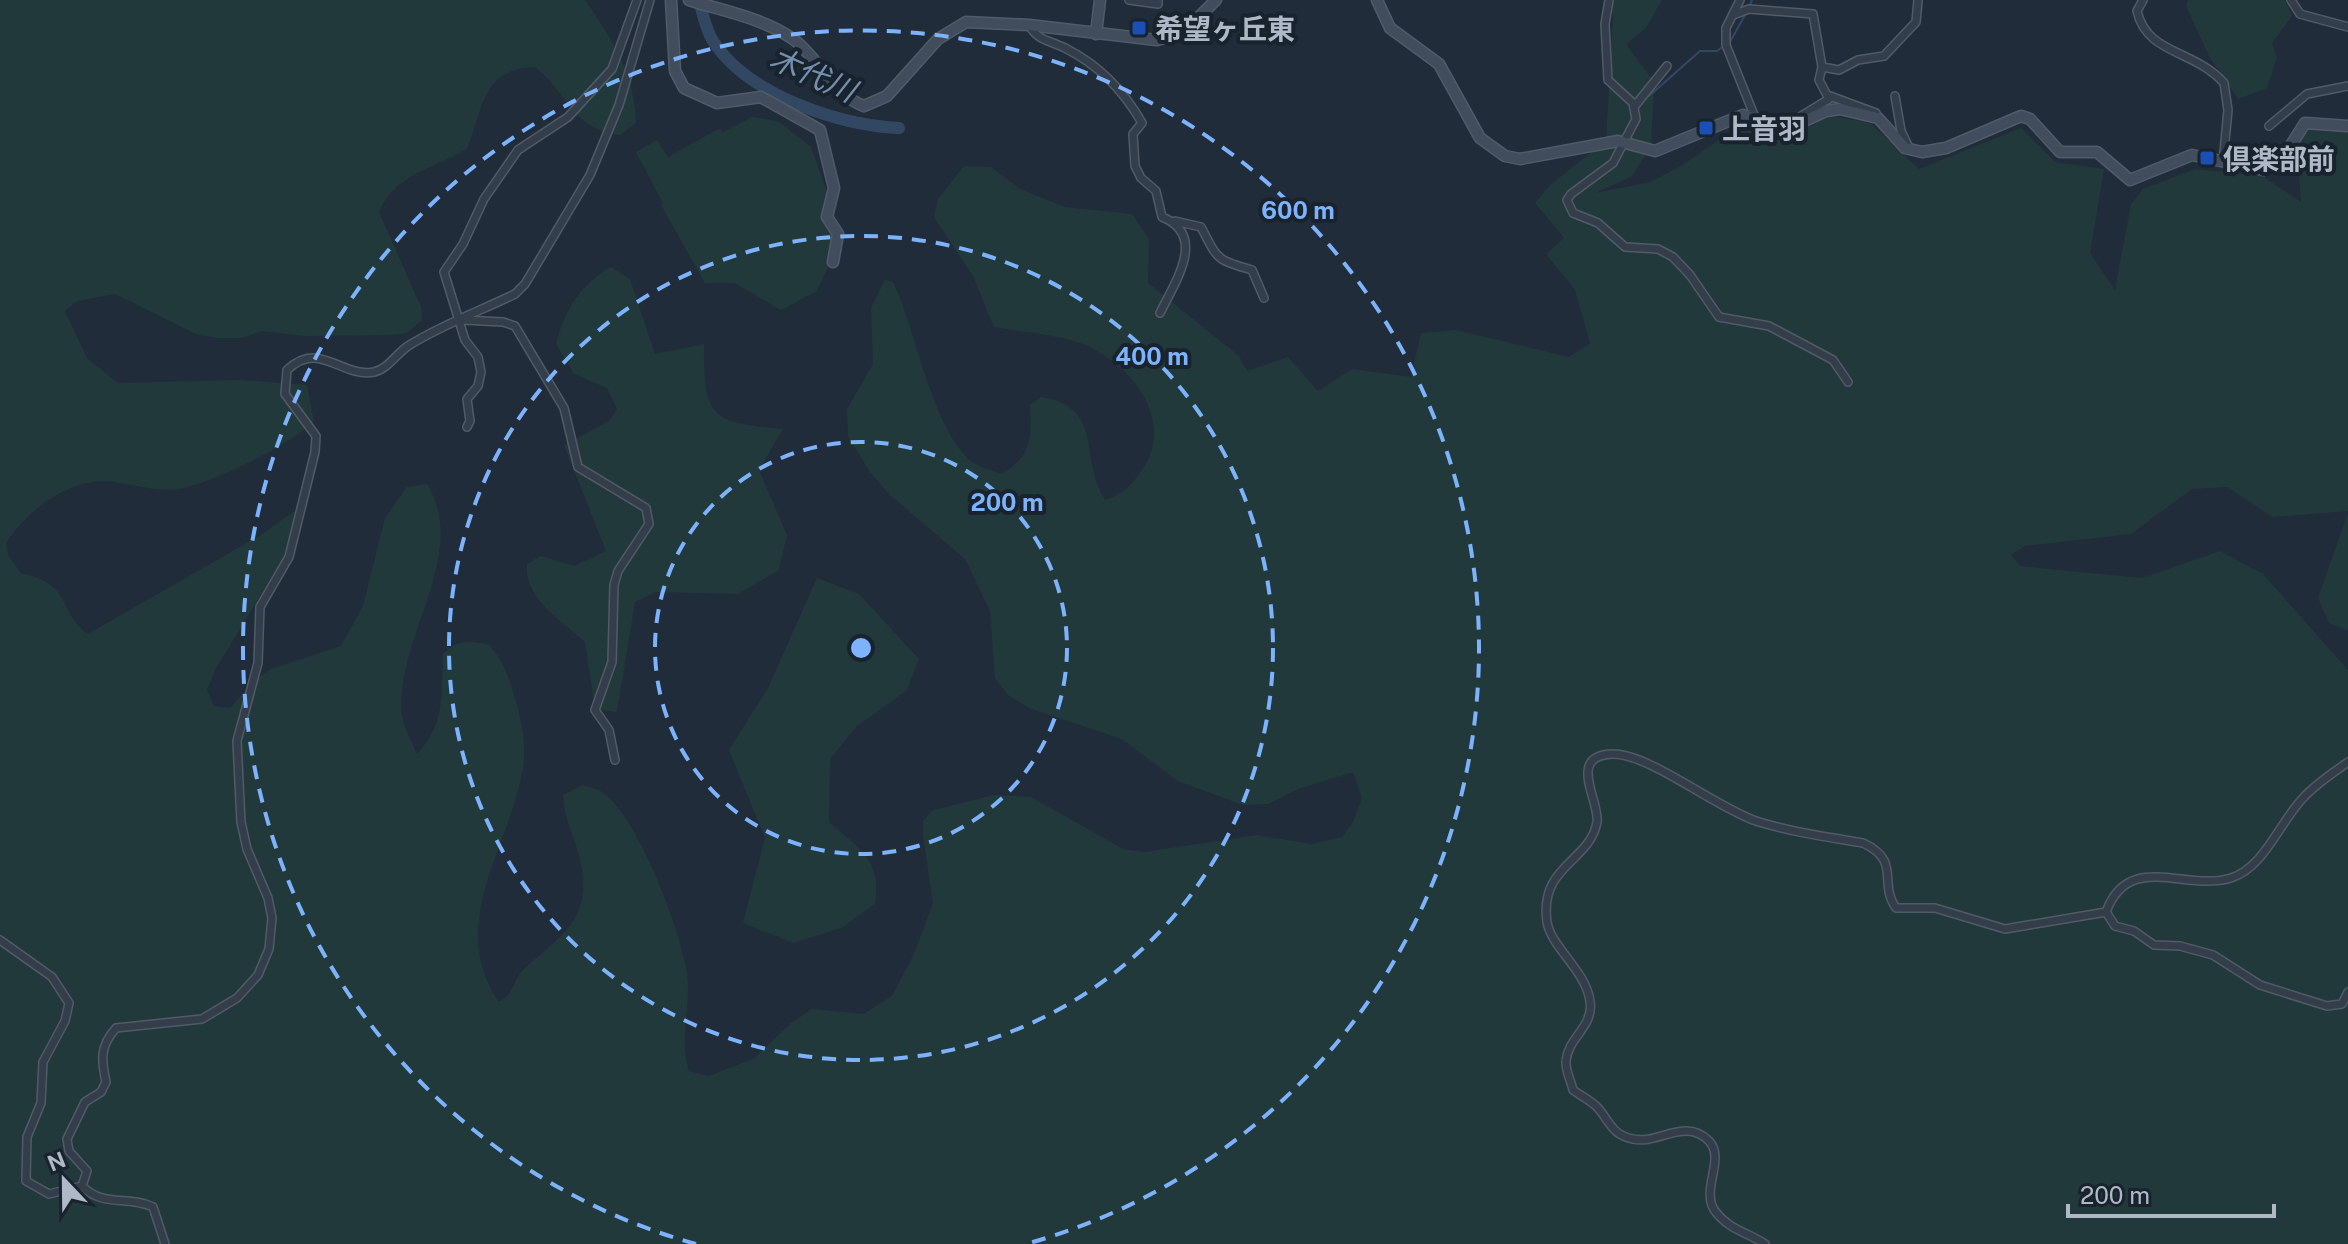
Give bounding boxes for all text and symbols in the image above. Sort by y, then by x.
place label: 希望ヶ丘東 [1155,12,1295,45]
marker: 希望ヶ丘東 [1130,19,1148,37]
water label: 木代川 [765,39,864,110]
place label: 上音羽 [1722,112,1806,145]
marker: 上音羽 [1697,119,1715,137]
place label: 倶楽部前 [2223,142,2335,175]
marker: 倶楽部前 [2198,149,2216,167]
text: 600 m [1261,196,1335,224]
text: 400 m [1115,342,1189,370]
text: 200 m [970,488,1044,516]
centre of rings [847,634,875,662]
north arrow [24,1140,104,1220]
text: N [44,1146,69,1177]
scale bar [2068,1168,2274,1218]
text: 200 m [2080,1181,2150,1209]

